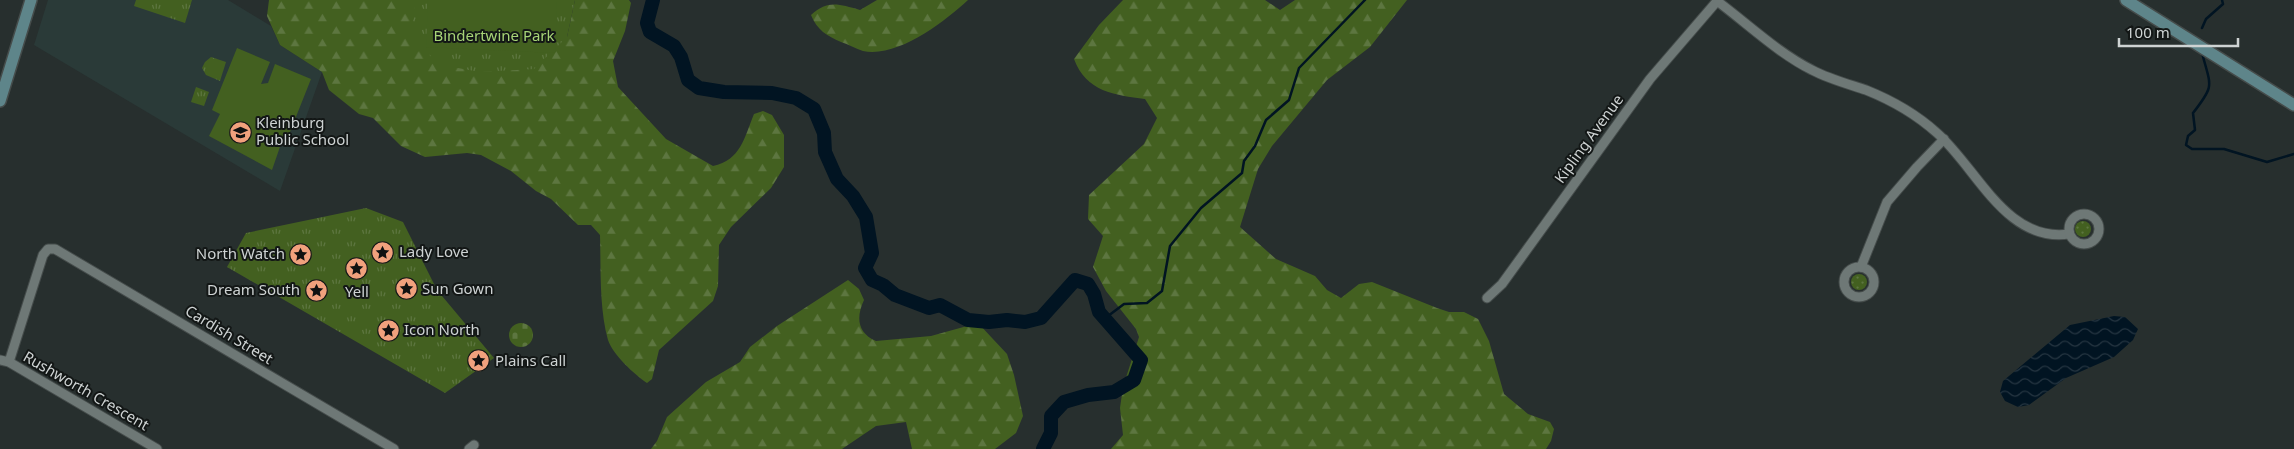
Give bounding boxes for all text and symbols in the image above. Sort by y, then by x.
scale bar [2119,15,2238,47]
text: 100 m [2126,22,2170,42]
park label: Bindertwine Park [433,25,555,45]
street label: Kipling Avenue [1549,90,1627,187]
place label: Kleinburg Public School [256,112,349,149]
school or university icon: Kleinburg Public School [228,120,252,144]
place icon: Lady Love [371,240,395,264]
place label: Lady Love [399,241,469,261]
place icon: North Watch [289,242,313,266]
place label: North Watch [196,243,285,263]
place icon: Yell [345,257,369,281]
place icon: Sun Gown [394,277,418,301]
place icon: Dream South [304,278,328,302]
place label: Sun Gown [422,278,493,298]
place label: Dream South [207,279,300,299]
place label: Yell [345,281,369,301]
street label: Cardish Street [182,300,278,369]
place icon: Icon North [376,318,400,342]
place label: Icon North [404,319,480,339]
street label: Rushworth Crescent [20,346,154,435]
place icon: Plains Call [467,349,491,373]
place label: Plains Call [495,350,566,370]

